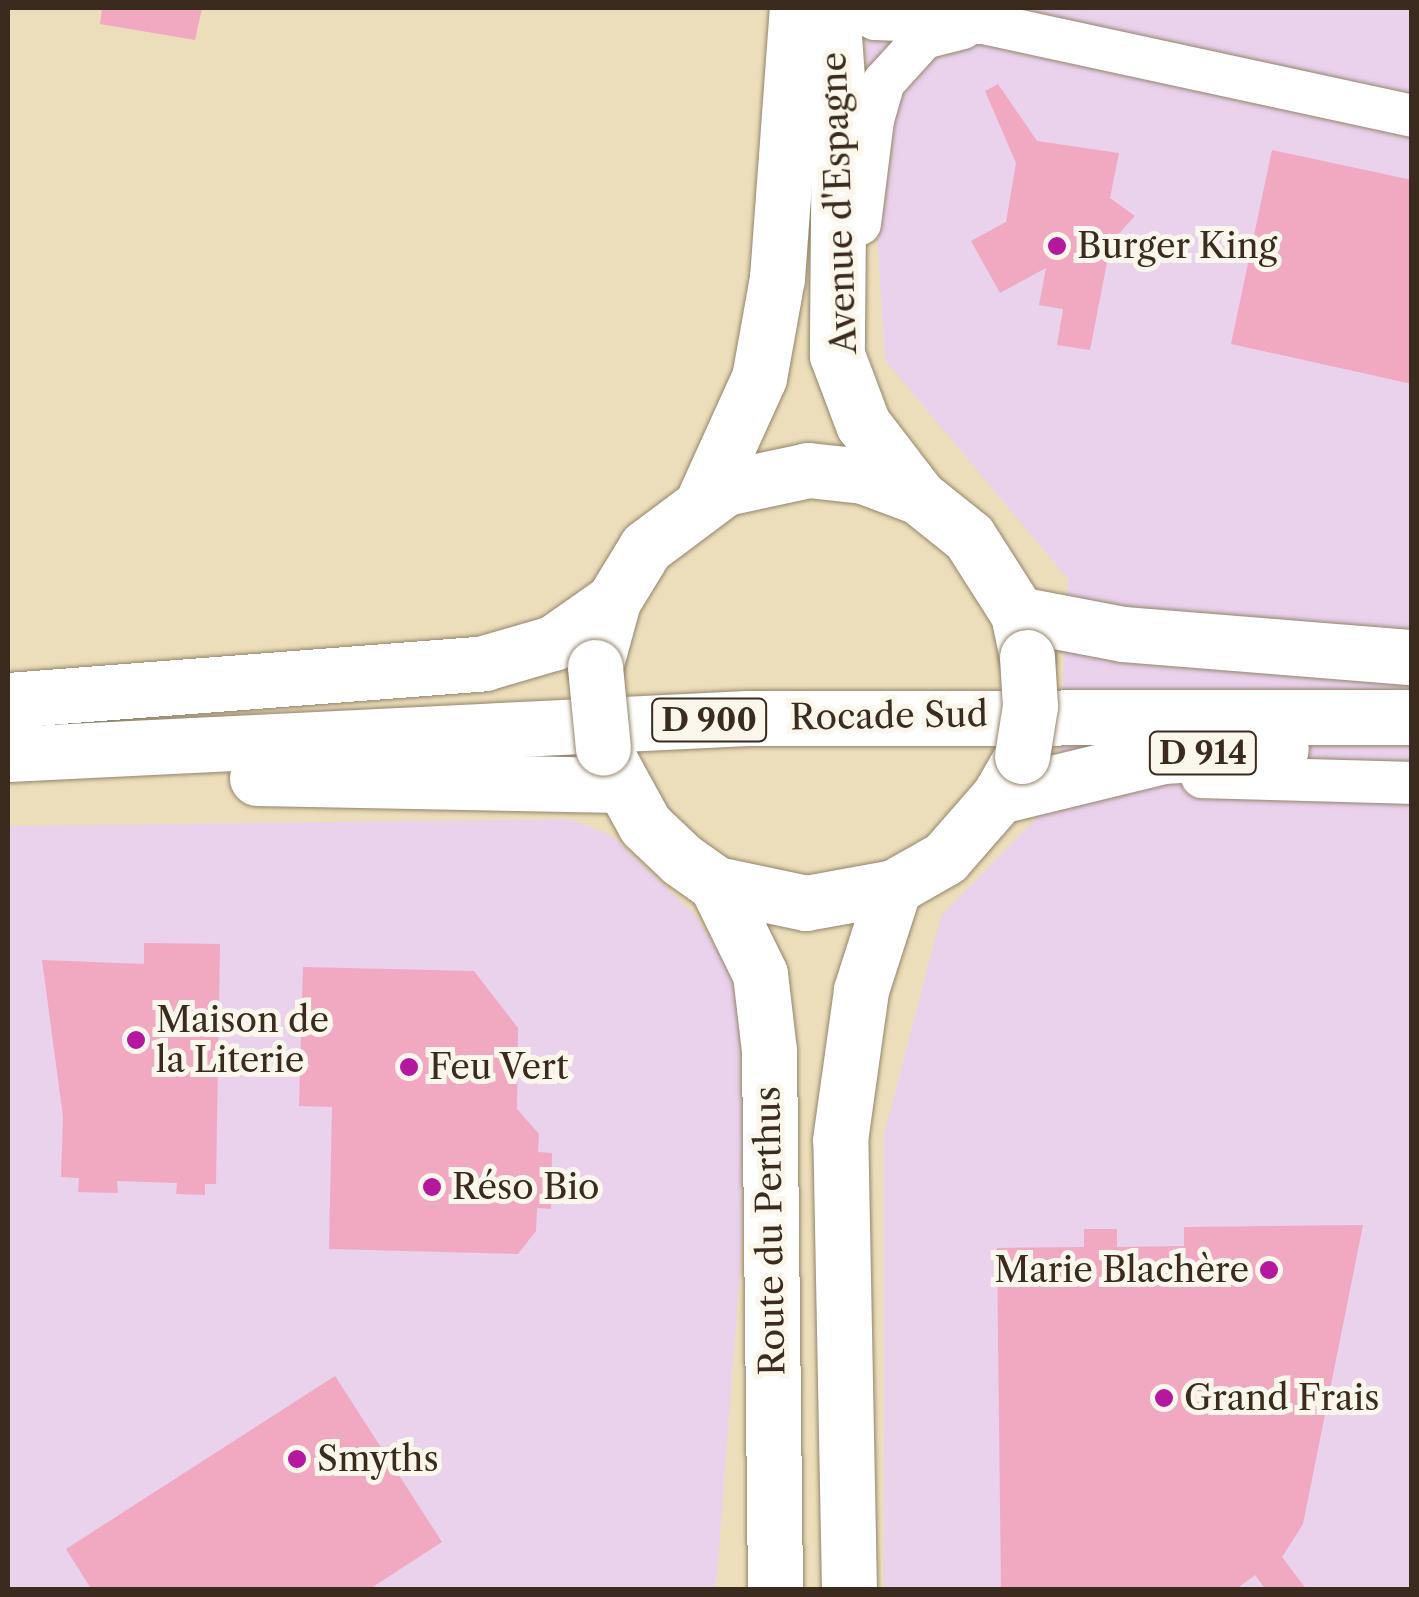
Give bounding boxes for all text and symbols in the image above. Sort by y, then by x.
street label: Avenue d'Espagne [813,51,865,355]
place label: Burger King [1077,225,1278,267]
marker: Burger King [1046,235,1068,257]
road number: D 900 [649,693,769,747]
street label: Rocade Sud [790,693,988,739]
road number: D 914 [1148,726,1258,780]
place label: Maison de la Literie [156,999,329,1081]
marker: Maison de la Literie [125,1029,147,1051]
place label: Feu Vert [429,1046,570,1088]
marker: Feu Vert [398,1056,420,1078]
street label: Route du Perthus [746,1086,794,1376]
place label: Réso Bio [452,1166,599,1208]
marker: Réso Bio [421,1176,443,1198]
place label: Marie Blachère [994,1249,1249,1291]
marker: Marie Blachère [1258,1259,1280,1281]
place label: Grand Frais [1184,1377,1379,1419]
marker: Grand Frais [1153,1387,1175,1409]
place label: Smyths [317,1438,439,1480]
marker: Smyths [286,1448,308,1470]

